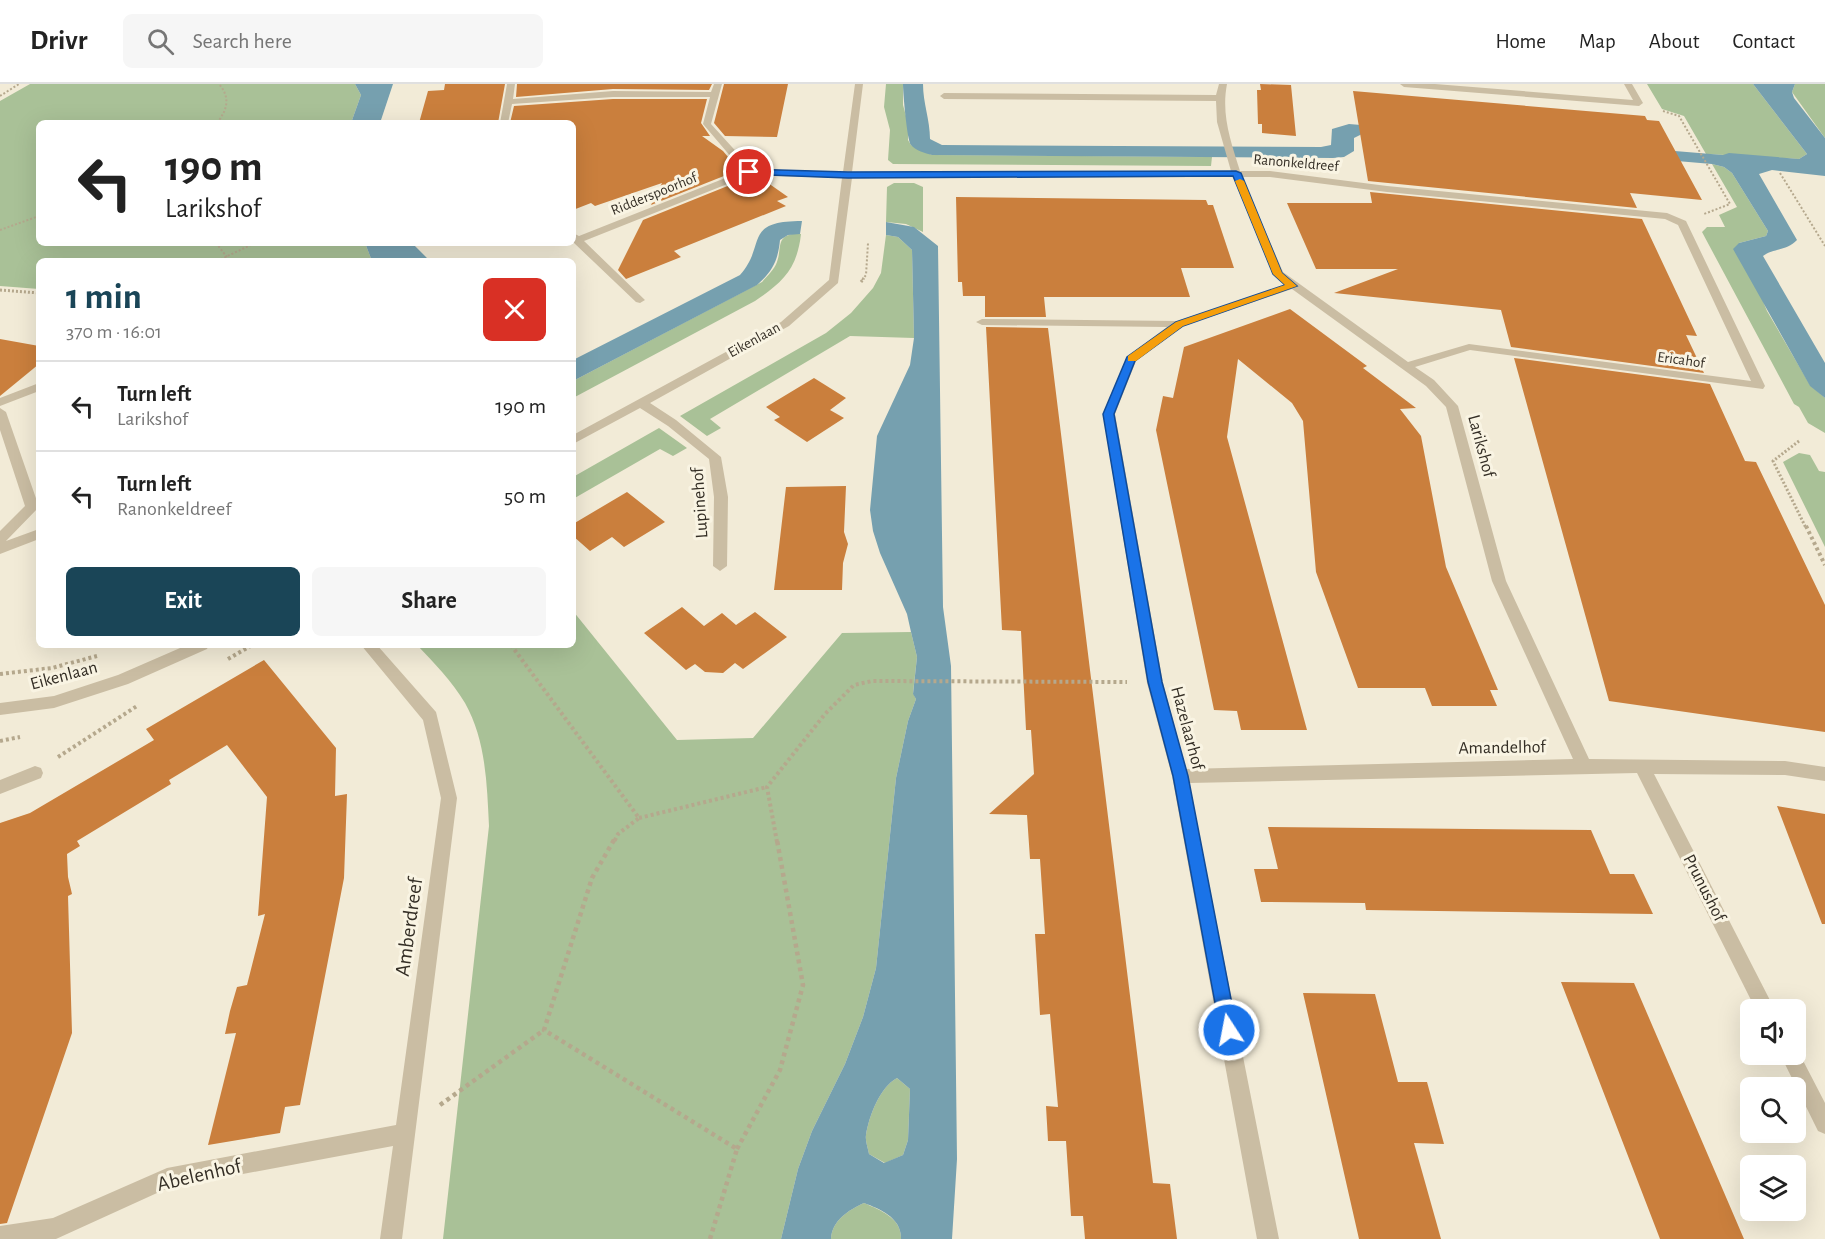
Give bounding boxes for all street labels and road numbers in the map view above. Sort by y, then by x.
street label: Ranonkeldreef [1253,152,1341,174]
street label: Ridderspoorhof [609,169,700,218]
street label: Eikenlaan [725,320,783,360]
street label: Ericahof [1656,349,1707,371]
street label: Larikshof [1464,413,1498,481]
street label: Lupinehof [688,465,711,539]
street label: Eikenlaan [28,658,100,694]
street label: Hazelaarhof [1167,684,1207,773]
street label: Amandelhof [1458,738,1547,758]
street label: Prunushof [1680,852,1729,926]
street label: Amberdreef [392,875,427,978]
street label: Abelenhof [155,1155,245,1195]

